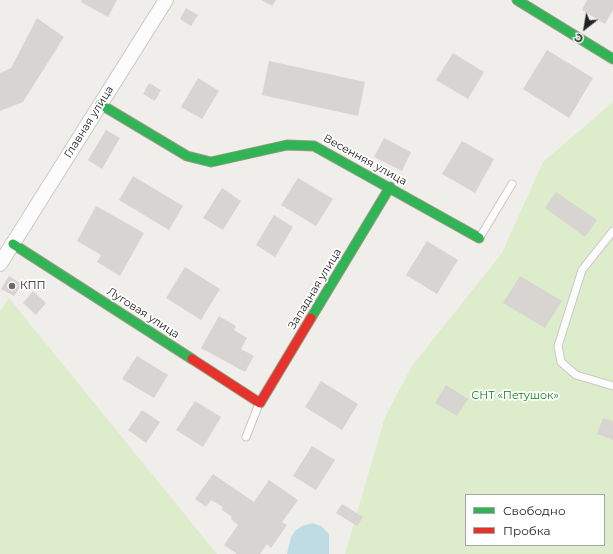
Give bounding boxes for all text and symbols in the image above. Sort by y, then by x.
north arrow [565,8,605,48]
text: С [572,30,586,46]
street label: Главная улица [62,84,116,160]
street label: Весенняя улица [321,132,409,188]
street label: Западная улица [286,246,344,332]
place label: КПП [20,279,46,293]
marker: КПП [7,281,17,291]
street label: Луговая улица [104,285,182,341]
park label: СНТ «Петушок» [471,389,559,403]
legend [465,494,605,546]
text: Свободно [503,503,566,518]
text: Пробка [503,523,551,538]

